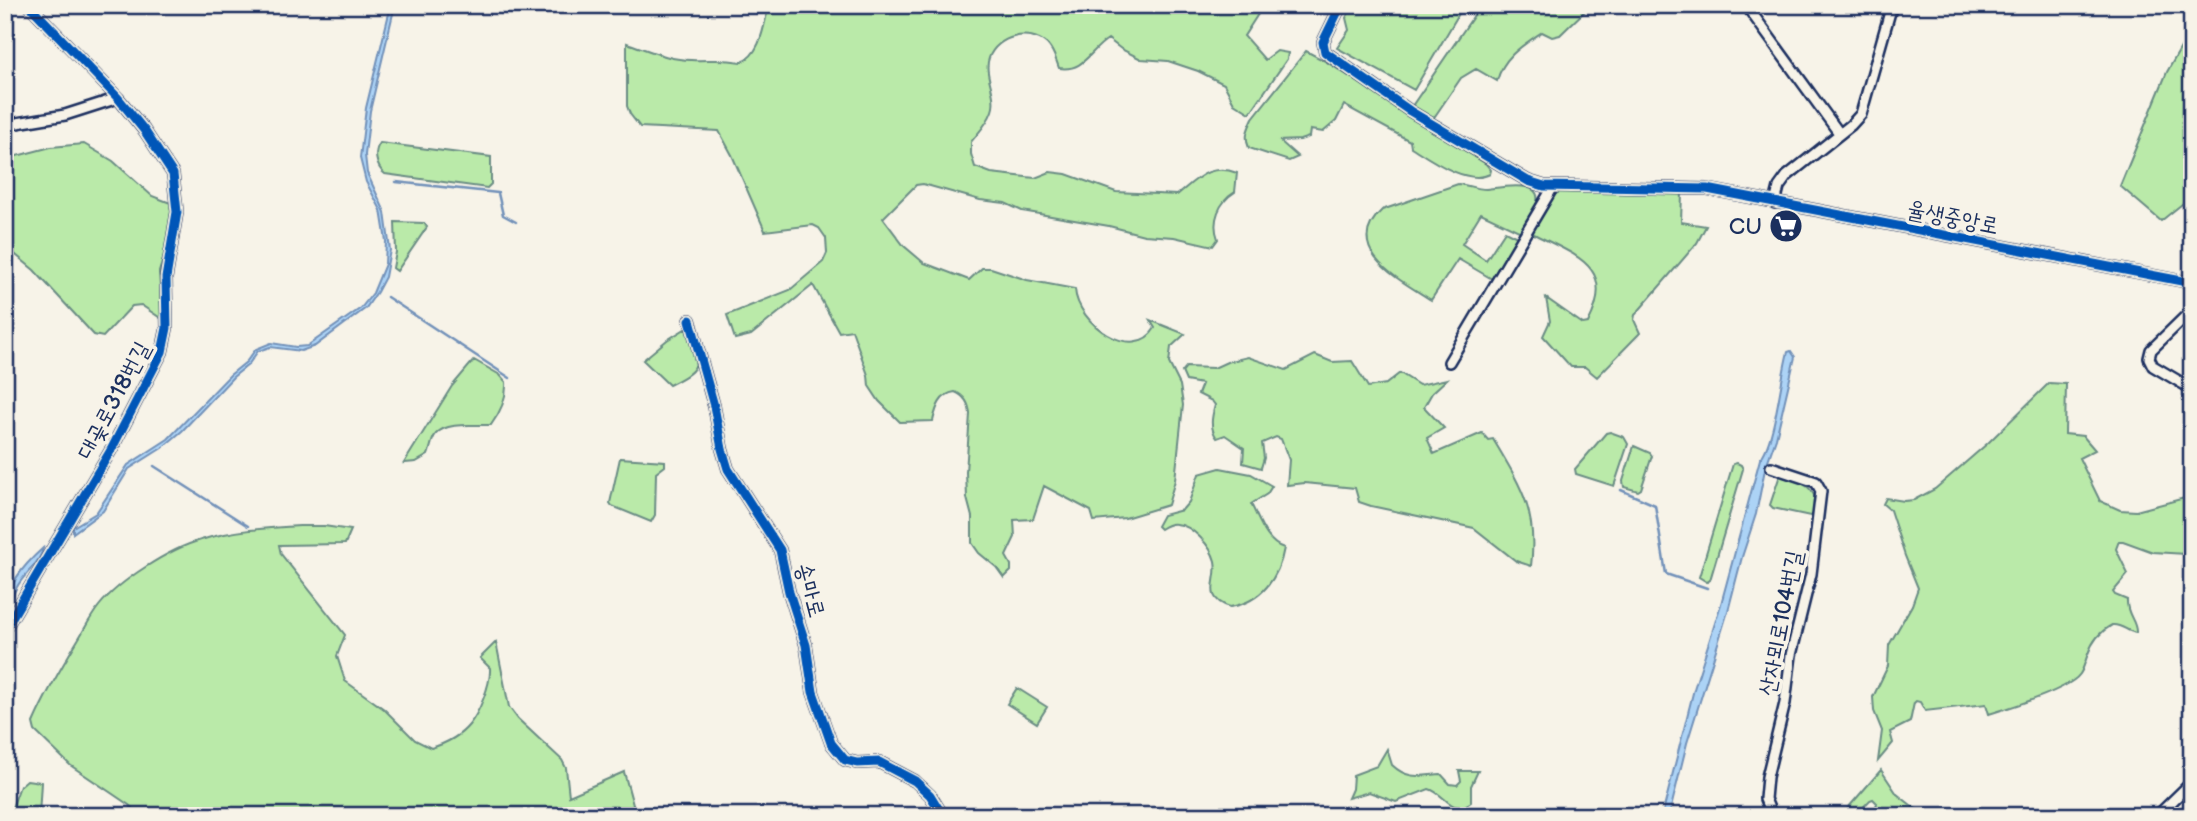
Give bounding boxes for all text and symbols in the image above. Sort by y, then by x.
street label: 율생중앙로 [1905,195,2001,241]
supermarket icon: CU [1767,207,1805,245]
place label: CU [1729,213,1762,241]
street label: 대곶로318번길 [71,337,157,464]
street label: 산자뫼로104번길 [1753,548,1809,698]
street label: 송마로 [789,560,831,621]

